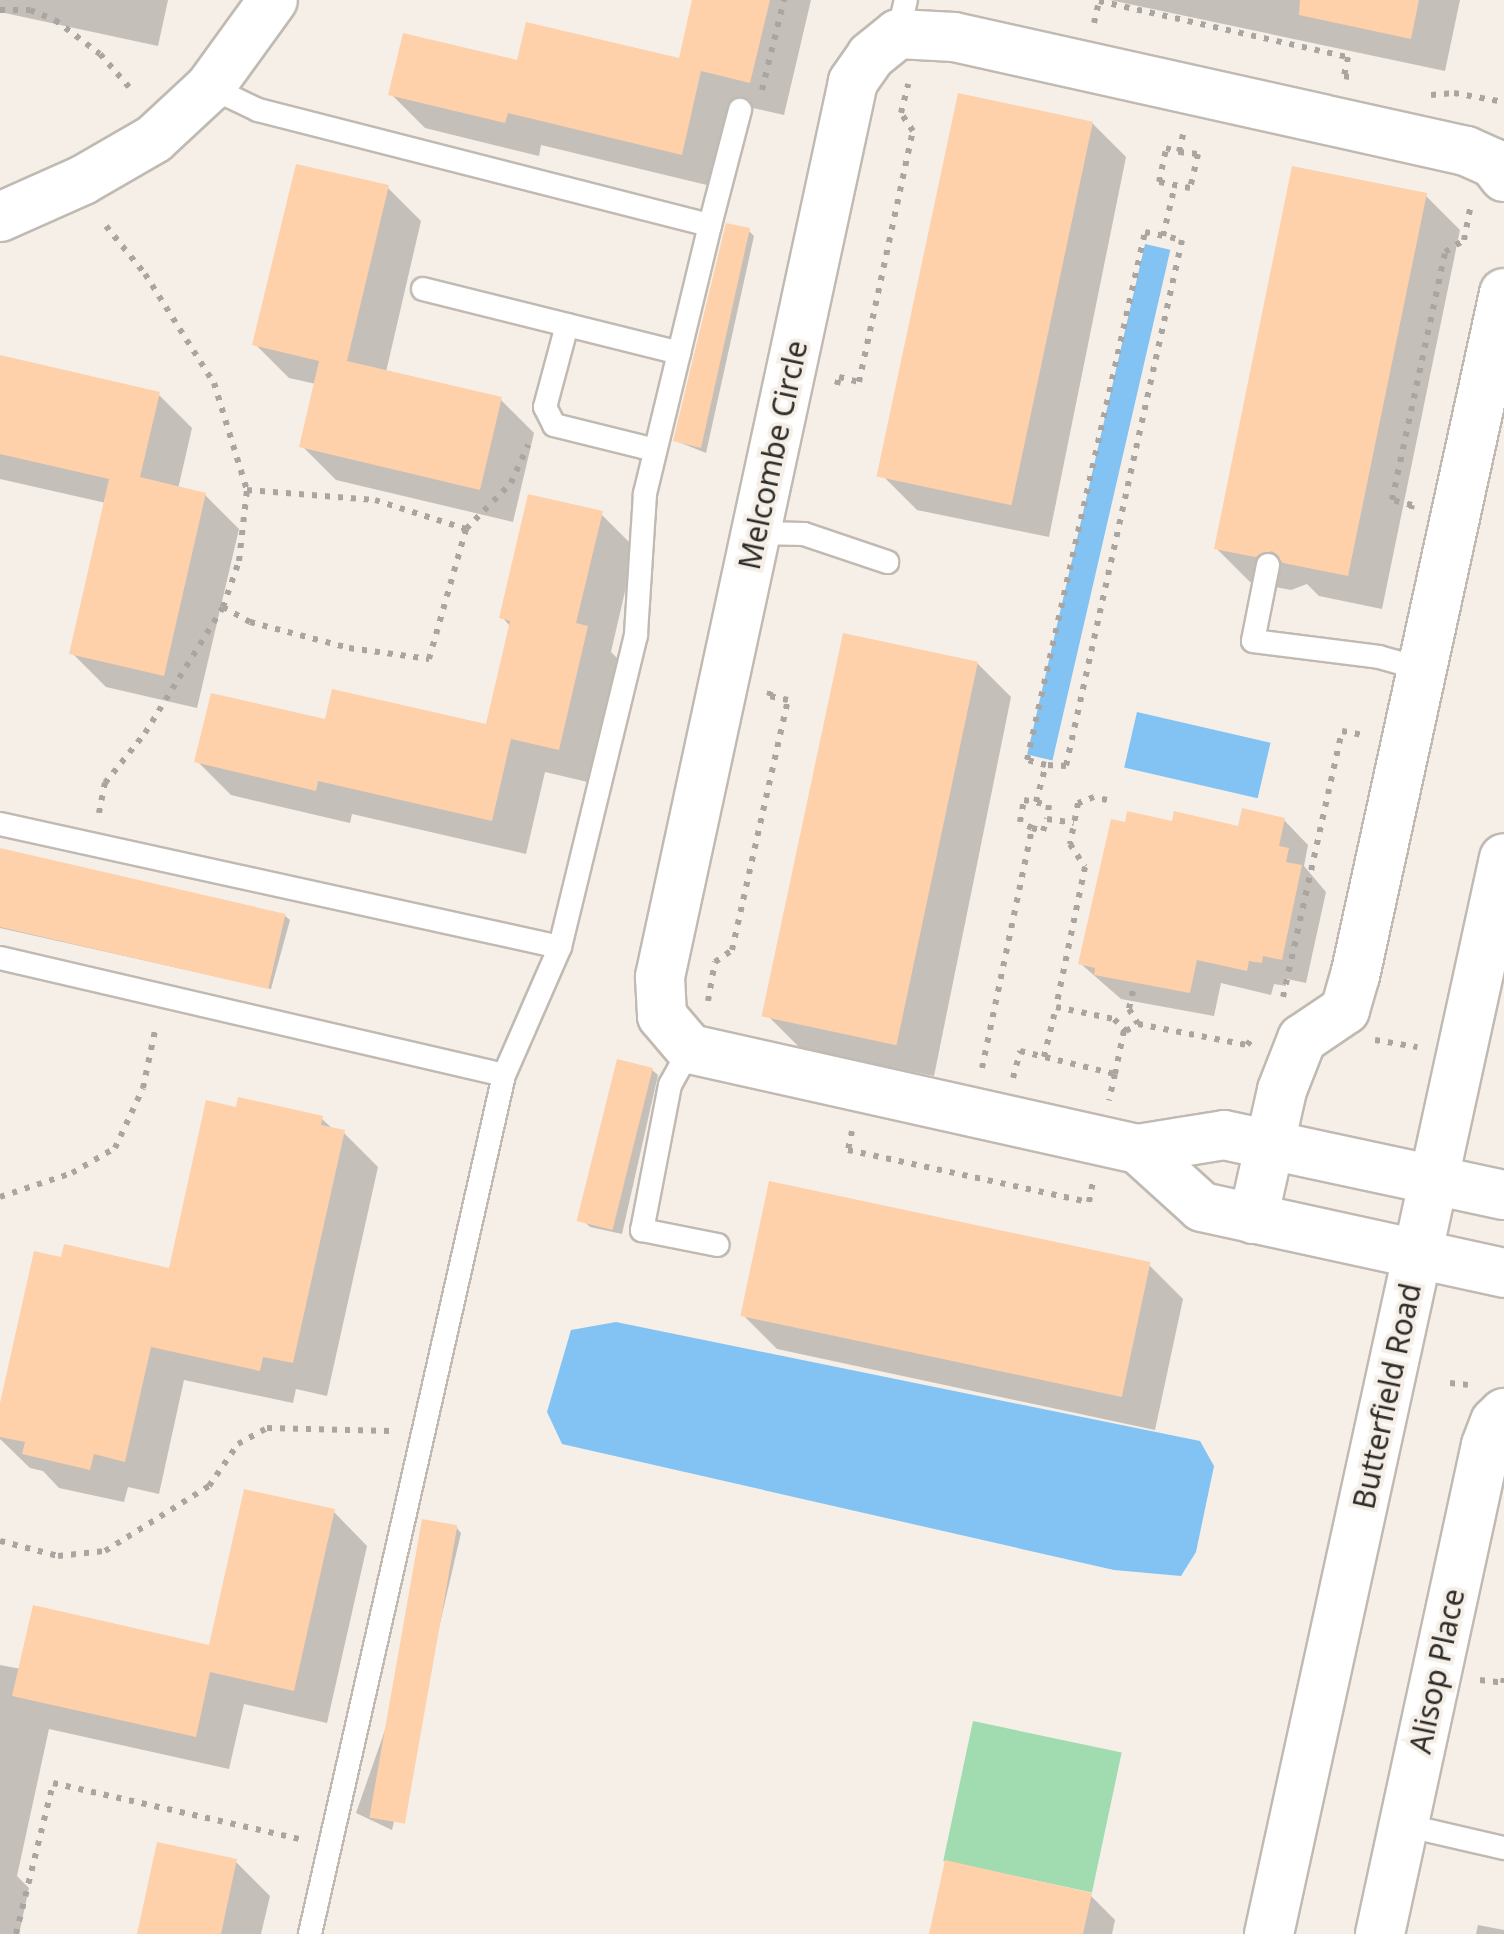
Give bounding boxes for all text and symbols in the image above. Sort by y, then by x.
street label: Melcombe Circle [731,337,815,573]
street label: Butterfield Road [1345,1280,1429,1512]
street label: Alisop Place [1402,1585,1472,1757]

